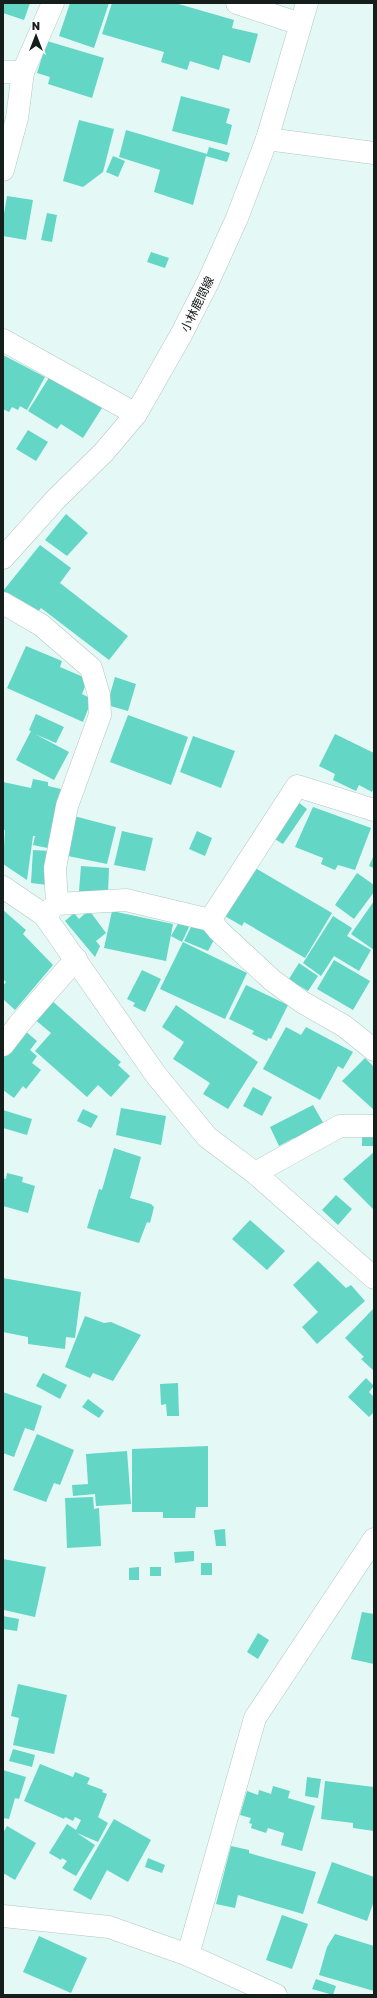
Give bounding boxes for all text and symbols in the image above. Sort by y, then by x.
north arrow [16,16,56,56]
text: N [32,19,40,32]
street label: 小林鹿間線 [177,274,217,334]

